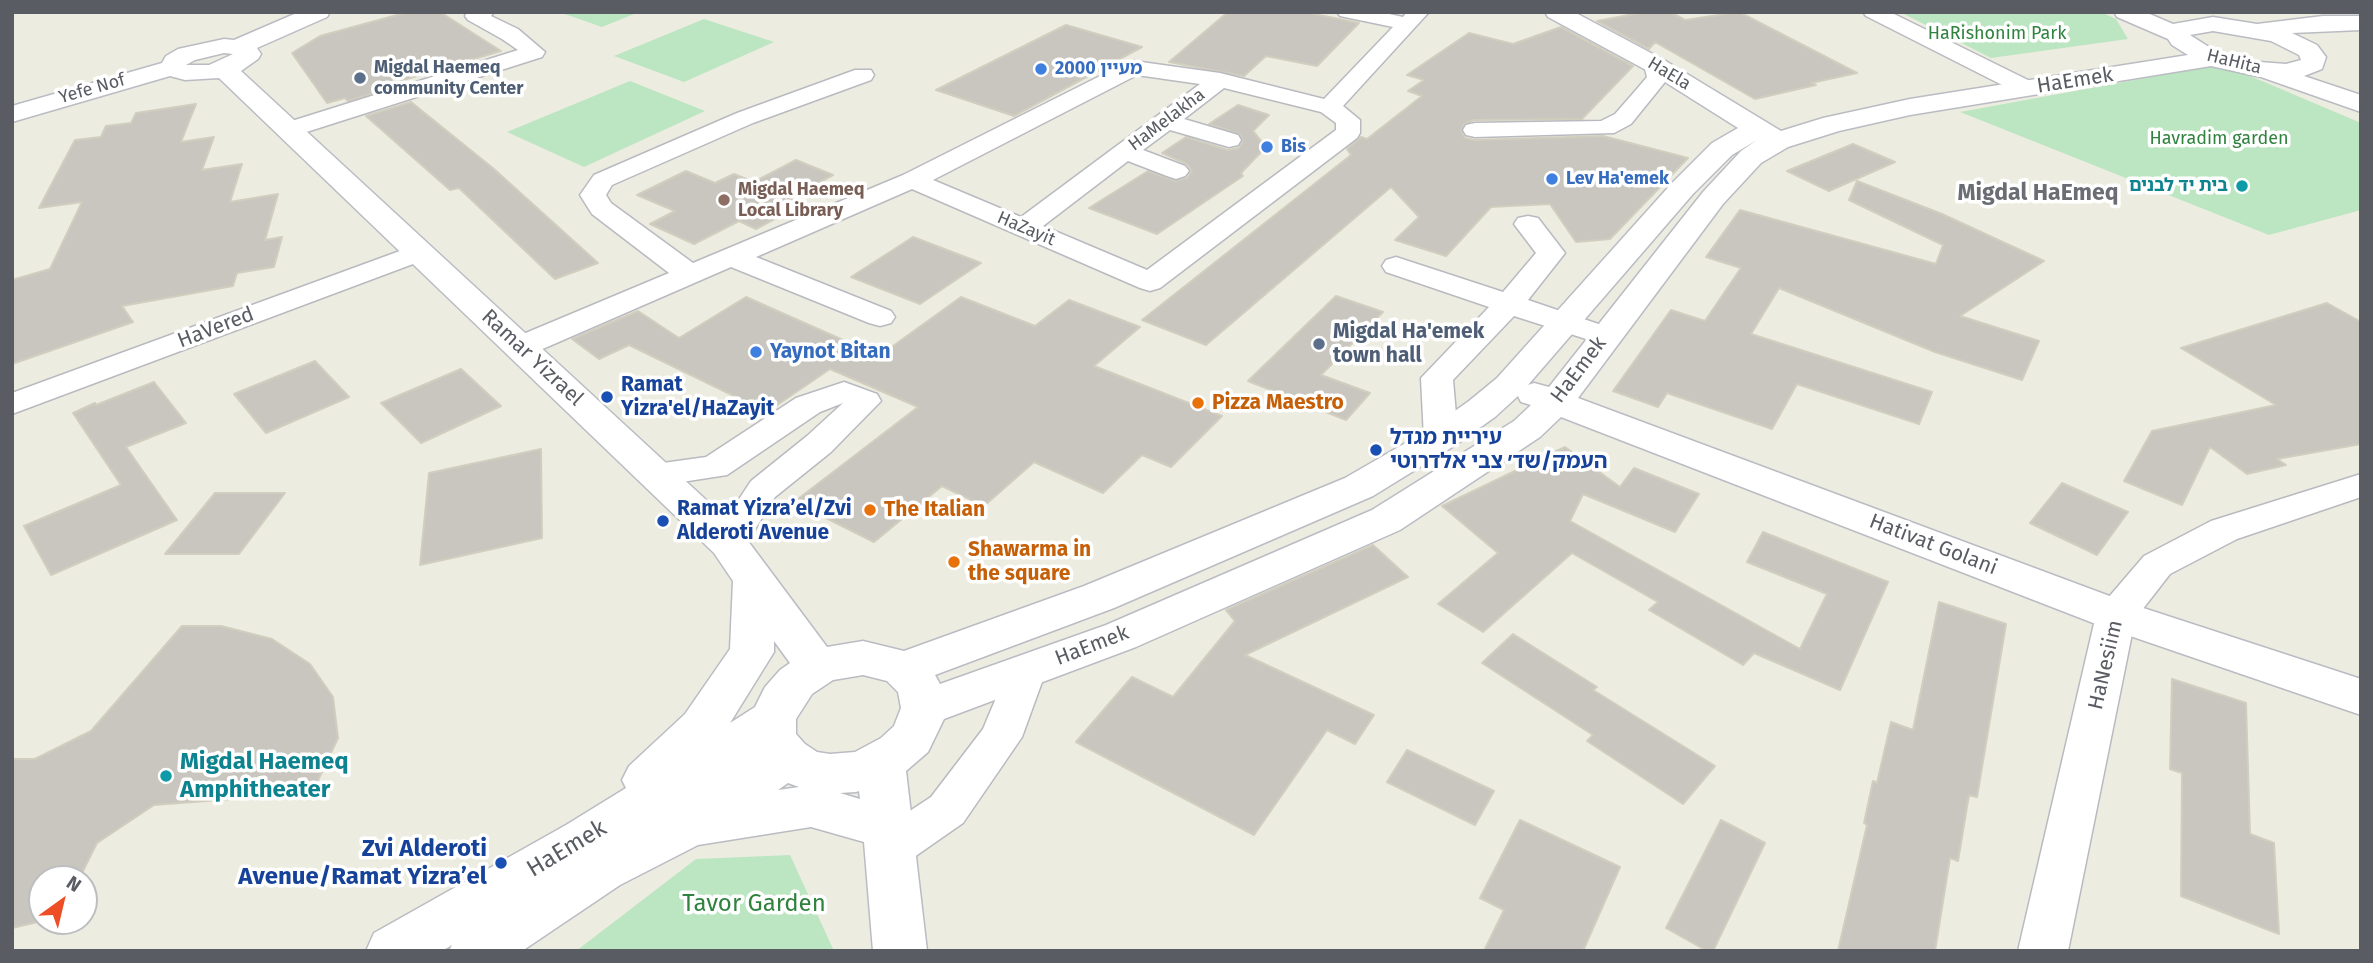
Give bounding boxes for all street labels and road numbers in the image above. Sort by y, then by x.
street label: HaHita [2204,45,2264,79]
street label: HaEla [1644,53,1694,95]
street label: HaEmek [2035,63,2115,99]
street label: Yefe Nof [56,69,128,109]
street label: HaMelakha [1124,84,1210,156]
street label: HaZayit [994,207,1058,251]
street label: HaVered [174,302,258,354]
street label: Ramar Yizrael [476,304,588,412]
street label: HaEmek [1546,332,1612,408]
street label: Hativat Golani [1865,509,2001,581]
street label: HaNesiim [2083,618,2129,712]
street label: HaEmek [1052,620,1132,672]
street label: HaEmek [522,814,612,884]

